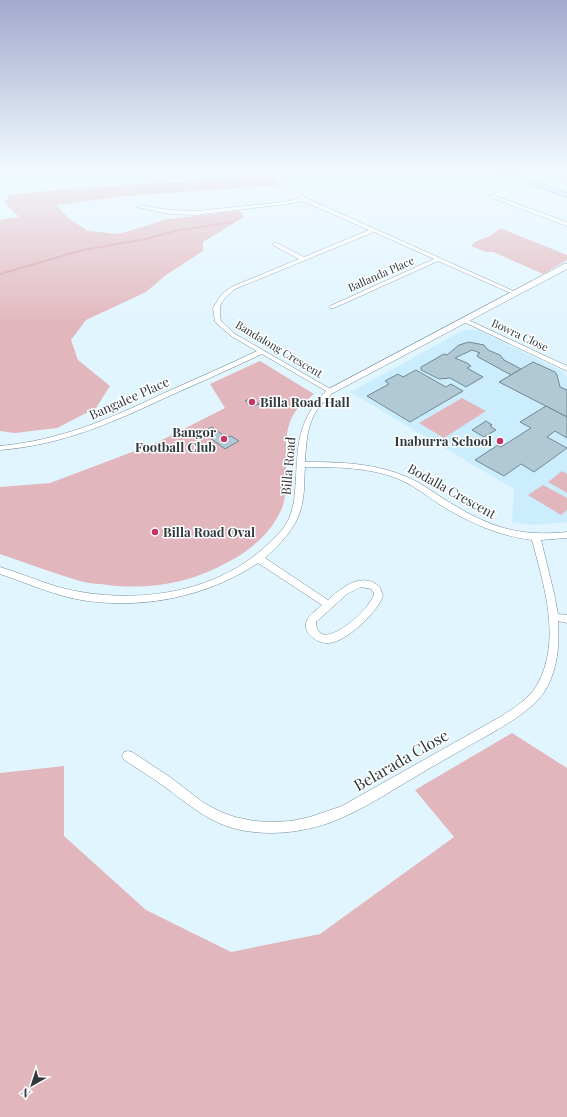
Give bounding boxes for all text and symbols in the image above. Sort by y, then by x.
street label: Ballanda Place [345,252,417,295]
street label: Bowra Close [489,315,552,354]
street label: Bandalong Crescent [233,317,326,381]
street label: Bangalee Place [86,372,172,423]
place label: Billa Road Hall [260,393,350,410]
marker: Billa Road Hall [247,397,257,407]
place label: Bangor Football Club [135,423,216,455]
place label: Inaburra School [395,432,492,449]
marker: Bangor Football Club [219,434,229,444]
street label: Billa Road [276,436,299,496]
marker: Inaburra School [495,436,505,446]
street label: Bodalla Crescent [405,459,500,522]
place label: Billa Road Oval [163,523,255,540]
marker: Billa Road Oval [150,527,160,537]
street label: Belarada Close [350,724,452,795]
north arrow [12,1065,52,1105]
text: N [18,1085,33,1101]

